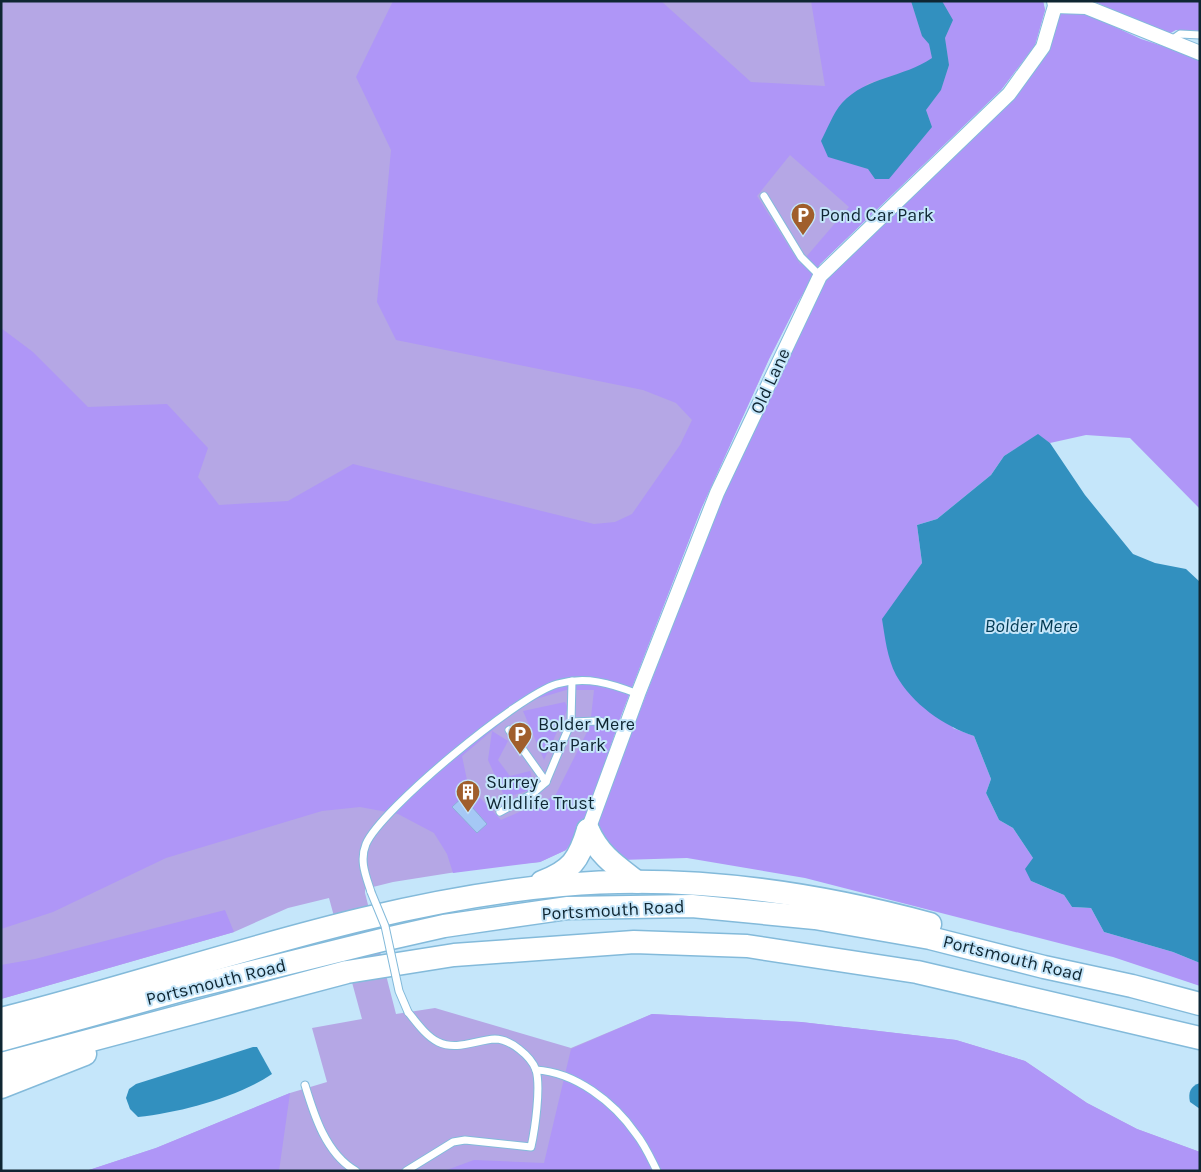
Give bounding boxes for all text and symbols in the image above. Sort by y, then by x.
parking icon: Pond Car Park [790,202,816,236]
place label: Pond Car Park [820,204,934,226]
street label: Old Lane [745,345,795,417]
water label: Bolder Mere [985,615,1078,637]
place label: Bolder Mere Car Park [538,713,635,756]
parking icon: Bolder Mere Car Park [507,721,533,755]
place label: Surrey Wildlife Trust [486,771,595,814]
building icon: Surrey Wildlife Trust [455,779,481,813]
street label: Portsmouth Road [541,895,685,925]
street label: Portsmouth Road [941,930,1085,986]
street label: Portsmouth Road [144,954,288,1010]

